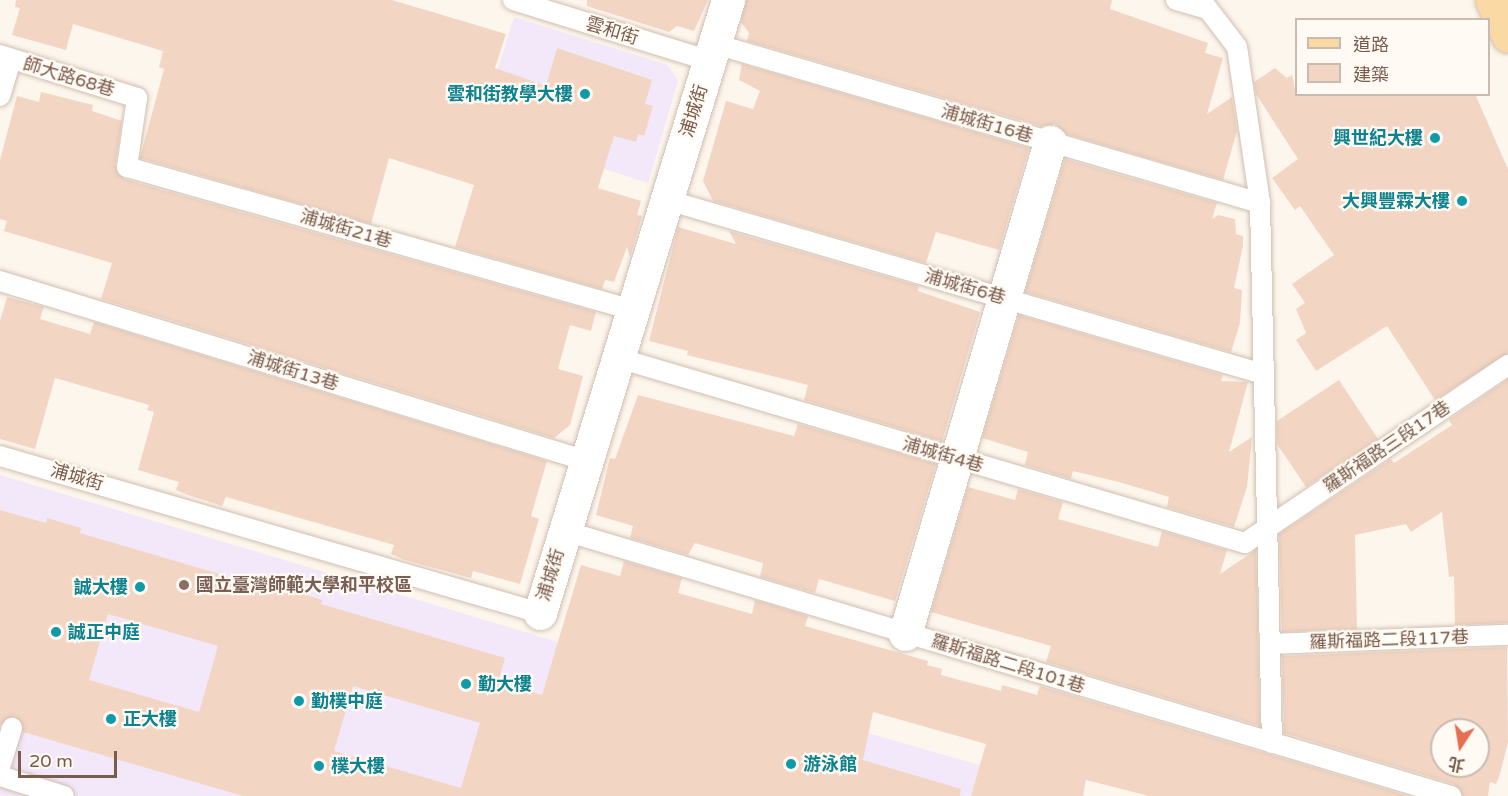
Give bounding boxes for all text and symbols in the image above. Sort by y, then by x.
street label: 雲和街 [583,13,641,49]
legend [1295,18,1490,96]
text: 道路 [1353,34,1389,56]
street label: 師大路68巷 [21,53,117,101]
text: 建築 [1353,64,1389,86]
street label: 浦城街 [676,82,712,140]
place label: 雲和街教學大樓 [447,83,573,105]
marker: 雲和街教學大樓 [578,87,592,101]
street label: 浦城街16巷 [939,101,1035,147]
place label: 興世紀大樓 [1333,127,1423,149]
marker: 興世紀大樓 [1428,131,1442,145]
place label: 大興豐霖大樓 [1342,190,1450,212]
marker: 大興豐霖大樓 [1455,194,1469,208]
street label: 浦城街21巷 [298,206,394,252]
street label: 浦城街6巷 [922,265,1008,309]
street label: 浦城街13巷 [245,347,341,395]
street label: 羅斯福路三段17巷 [1319,396,1455,498]
street label: 浦城街4巷 [900,433,986,477]
street label: 浦城街 [48,459,106,495]
street label: 浦城街 [533,546,569,604]
place label: 國立臺灣師範大學和平校區 [196,574,412,596]
place label: 誠大樓 [74,576,128,598]
marker: 國立臺灣師範大學和平校區 [177,578,191,592]
marker: 誠大樓 [133,580,147,594]
place label: 誠正中庭 [68,621,140,643]
marker: 誠正中庭 [49,625,63,639]
street label: 羅斯福路二段117巷 [1309,626,1469,654]
street label: 羅斯福路二段101巷 [928,630,1088,698]
place label: 勤大樓 [478,673,532,695]
marker: 勤大樓 [459,677,473,691]
place label: 勤樸中庭 [311,690,383,712]
marker: 勤樸中庭 [292,694,306,708]
place label: 正大樓 [123,708,177,730]
marker: 正大樓 [104,712,118,726]
north arrow [1430,718,1490,778]
scale bar [21,739,120,777]
text: 20 m [29,750,73,772]
text: 北 [1447,752,1467,775]
place label: 游泳館 [803,753,857,775]
place label: 樸大樓 [331,755,385,777]
marker: 游泳館 [784,757,798,771]
marker: 樸大樓 [312,759,326,773]

